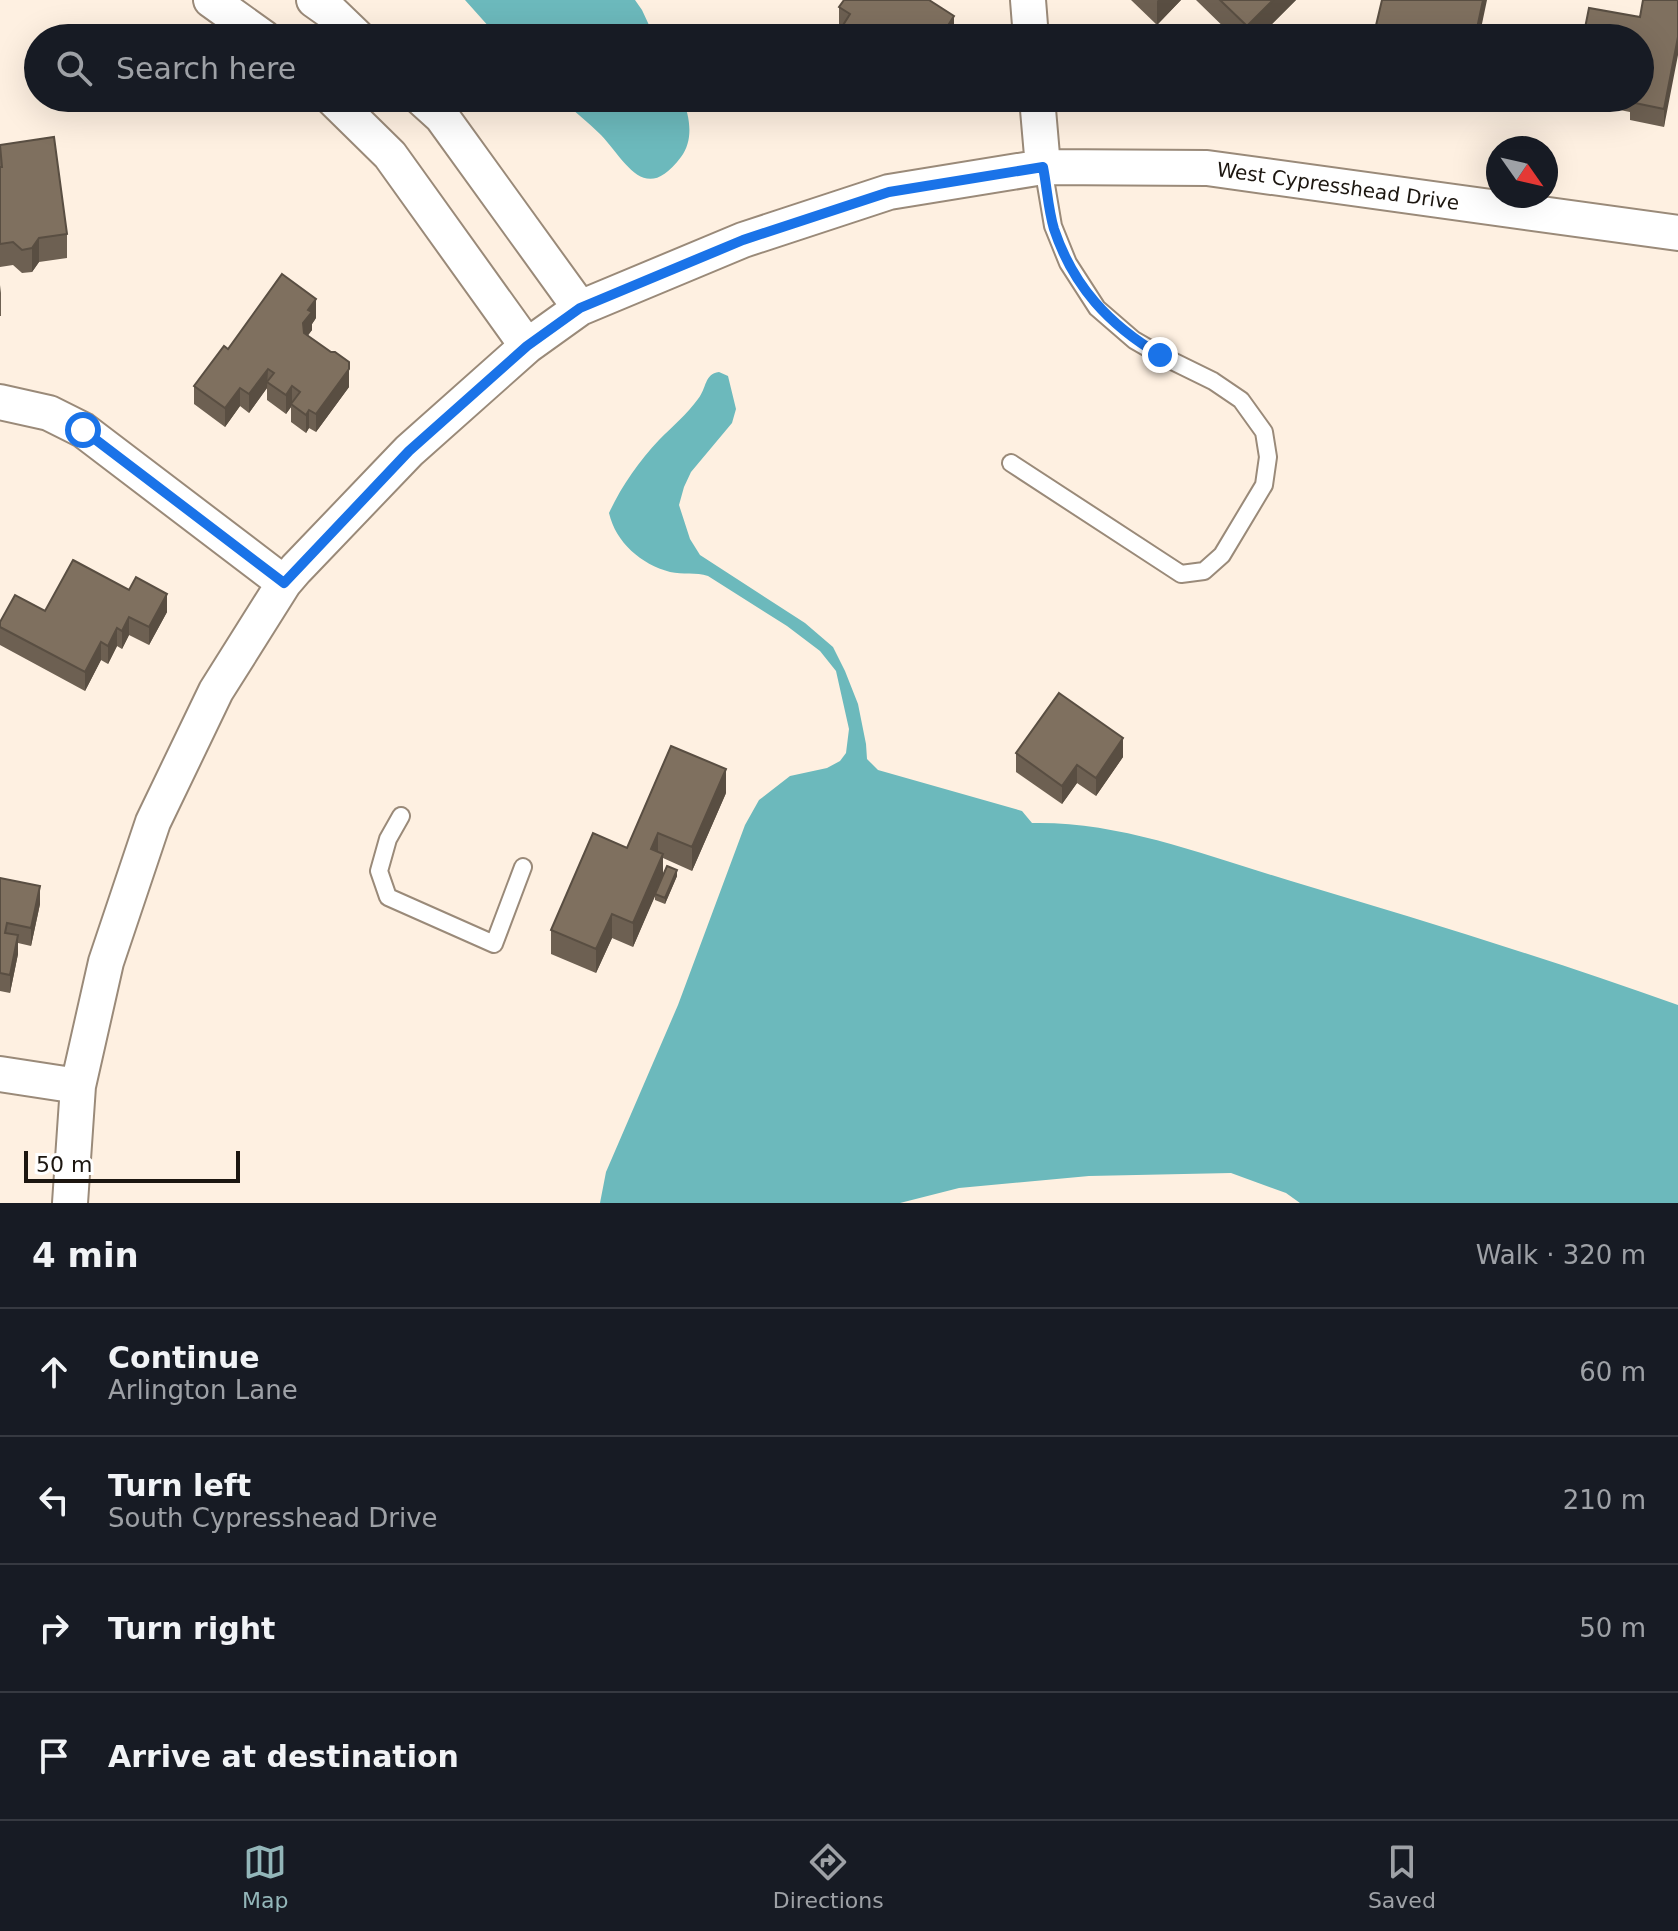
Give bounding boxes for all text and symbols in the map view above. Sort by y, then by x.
search box [24,24,1654,112]
icon: search [52,46,96,90]
text: Search here [116,51,296,86]
north arrow [1486,136,1558,208]
street label: West Cypresshead Drive [1215,157,1461,215]
route end [1142,337,1178,373]
route start [65,412,101,448]
scale bar [24,1147,240,1183]
text: 50 m [36,1152,92,1177]
text: 4 min [32,1235,139,1275]
text: Walk · 320 m [1476,1240,1646,1270]
text: Continue [108,1340,260,1375]
icon: ahead [32,1350,76,1394]
text: 60 m [1579,1357,1646,1387]
text: Arlington Lane [108,1375,298,1405]
text: Turn left [108,1468,251,1503]
icon: left [32,1478,76,1522]
text: 210 m [1563,1485,1646,1515]
text: South Cypresshead Drive [108,1503,438,1533]
icon: right [32,1606,76,1650]
text: Turn right [108,1611,275,1646]
text: 50 m [1579,1613,1646,1643]
icon: arrive [32,1734,76,1778]
text: Arrive at destination [108,1739,459,1774]
tab: Map [242,1840,289,1913]
tab: Directions [773,1840,884,1913]
tab: Saved [1368,1840,1436,1913]

